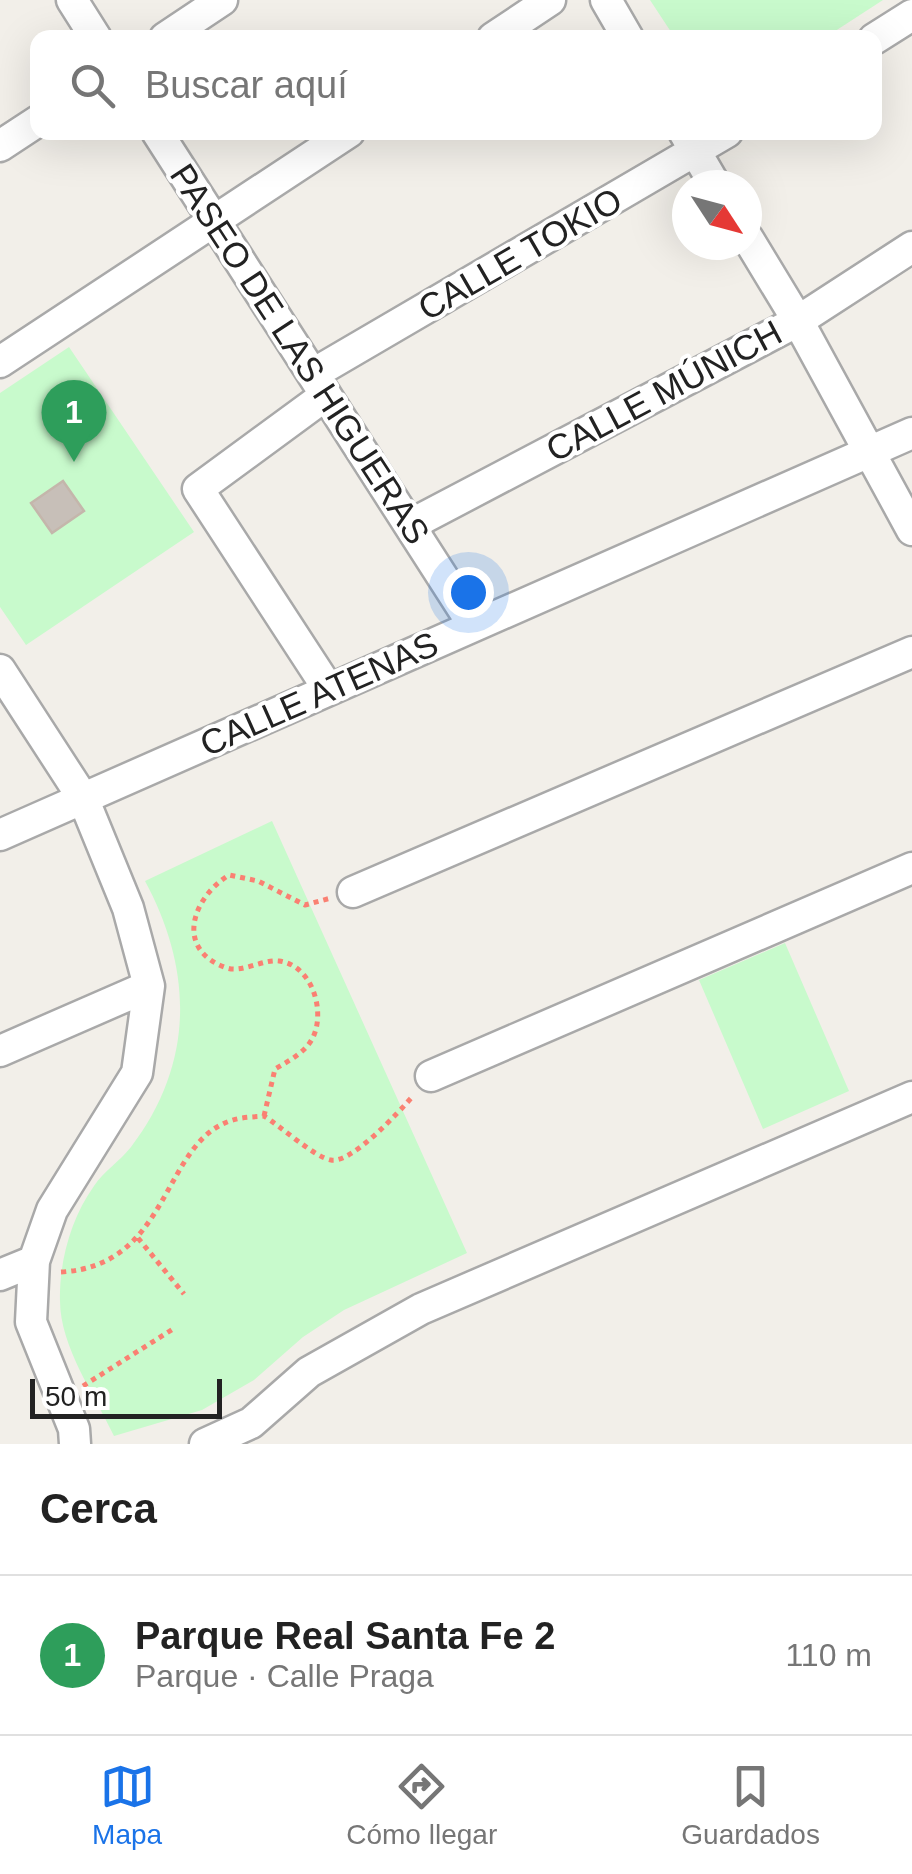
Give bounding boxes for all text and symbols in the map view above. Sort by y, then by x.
search box [30,30,882,140]
icon: search [65,58,120,113]
text: Buscar aquí [145,64,348,106]
street label: PASEO DE LAS HIGUERAS [163,157,438,551]
north arrow [672,170,762,260]
street label: CALLE TOKIO [411,180,628,328]
street label: CALLE MÚNICH [540,312,788,469]
pin: 1 [42,380,106,462]
your location [443,567,494,618]
street label: CALLE ATENAS [194,624,444,763]
scale bar [30,1374,222,1418]
text: 50 m [45,1381,107,1412]
text: Cerca [40,1485,157,1532]
text: Parque Real Santa Fe 2 [135,1615,555,1657]
text: 1 [64,1637,81,1673]
text: 110 m [785,1637,872,1673]
text: Parque · Calle Praga [135,1658,434,1694]
tab: Mapa [92,1759,162,1851]
tab: Cómo llegar [346,1759,497,1851]
tab: Guardados [681,1759,820,1851]

